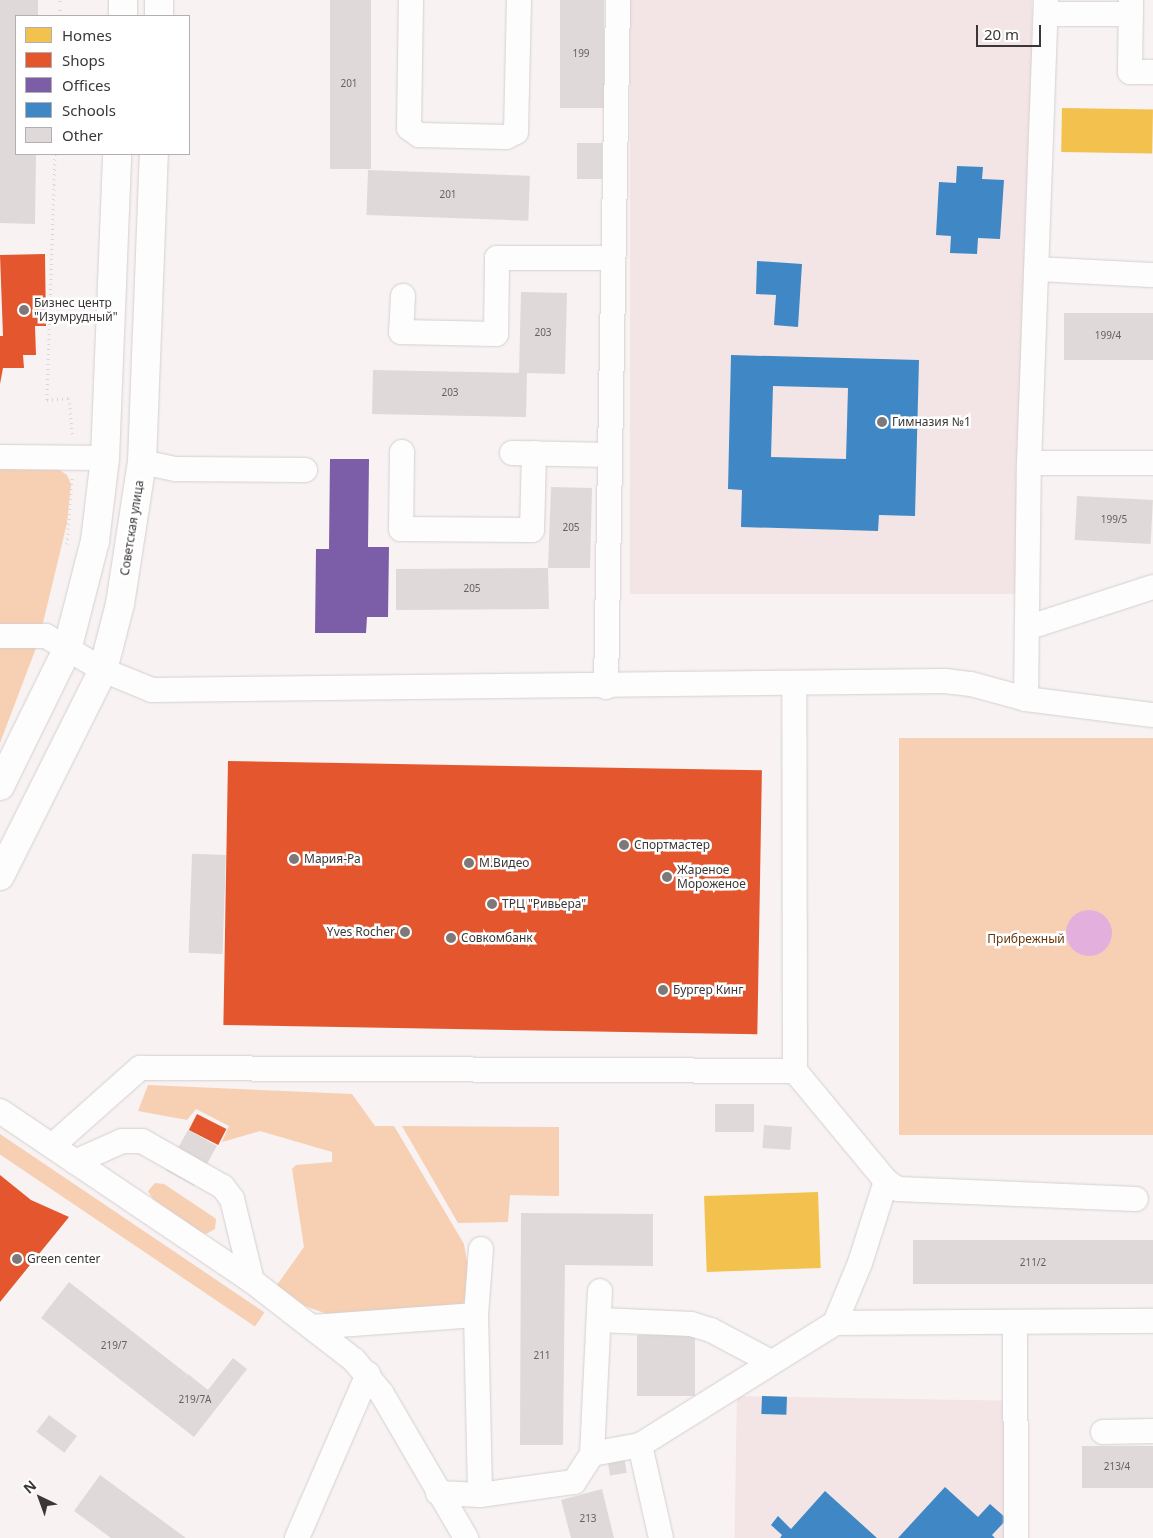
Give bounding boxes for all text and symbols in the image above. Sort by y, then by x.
legend [15,15,190,155]
scale bar [978,15,1043,47]
text: 20 m [984,24,1019,44]
text: Homes [62,25,112,45]
house number: 199 [572,48,590,60]
text: Shops [62,50,105,70]
text: Offices [62,75,111,95]
house number: 201 [340,78,358,90]
text: Schools [62,100,116,120]
text: Other [62,125,103,145]
house number: 201 [439,189,457,201]
place label: Бизнес центр "Изумрудный" [34,296,118,324]
marker: Бизнес центр "Изумрудный" [18,304,30,316]
house number: 203 [534,327,552,339]
house number: 199/4 [1095,330,1121,342]
house number: 203 [441,387,459,399]
place label: Гимназия №1 [892,415,971,429]
marker: Гимназия №1 [876,416,888,428]
street label: Советская улица [117,479,147,577]
house number: 199/5 [1101,514,1127,526]
house number: 205 [562,522,580,534]
house number: 205 [463,583,481,595]
place label: Спортмастер [634,838,710,852]
marker: Спортмастер [618,839,630,851]
place label: Мария-Ра [304,852,361,866]
marker: Мария-Ра [288,853,300,865]
place label: М.Видео [479,856,529,870]
marker: М.Видео [463,857,475,869]
place label: Жареное Мороженое [677,863,746,891]
marker: Жареное Мороженое [661,871,673,883]
place label: ТРЦ "Ривьера" [502,897,586,911]
marker: ТРЦ "Ривьера" [486,898,498,910]
place label: Yves Rocher [327,925,395,939]
marker: Yves Rocher [399,926,411,938]
place label: Совкомбанк [461,931,533,945]
marker: Совкомбанк [445,932,457,944]
park label: Прибрежный [987,932,1065,946]
place label: Бургер Кинг [673,983,743,997]
marker: Бургер Кинг [657,984,669,996]
place label: Green center [27,1252,101,1266]
marker: Green center [11,1253,23,1265]
house number: 211/2 [1020,1257,1046,1269]
house number: 219/7 [101,1340,127,1352]
house number: 211 [533,1350,551,1362]
house number: 219/7А [179,1394,211,1406]
house number: 213/4 [1104,1461,1130,1473]
north arrow [15,1473,65,1523]
text: N [19,1476,40,1497]
house number: 213 [579,1513,597,1525]

